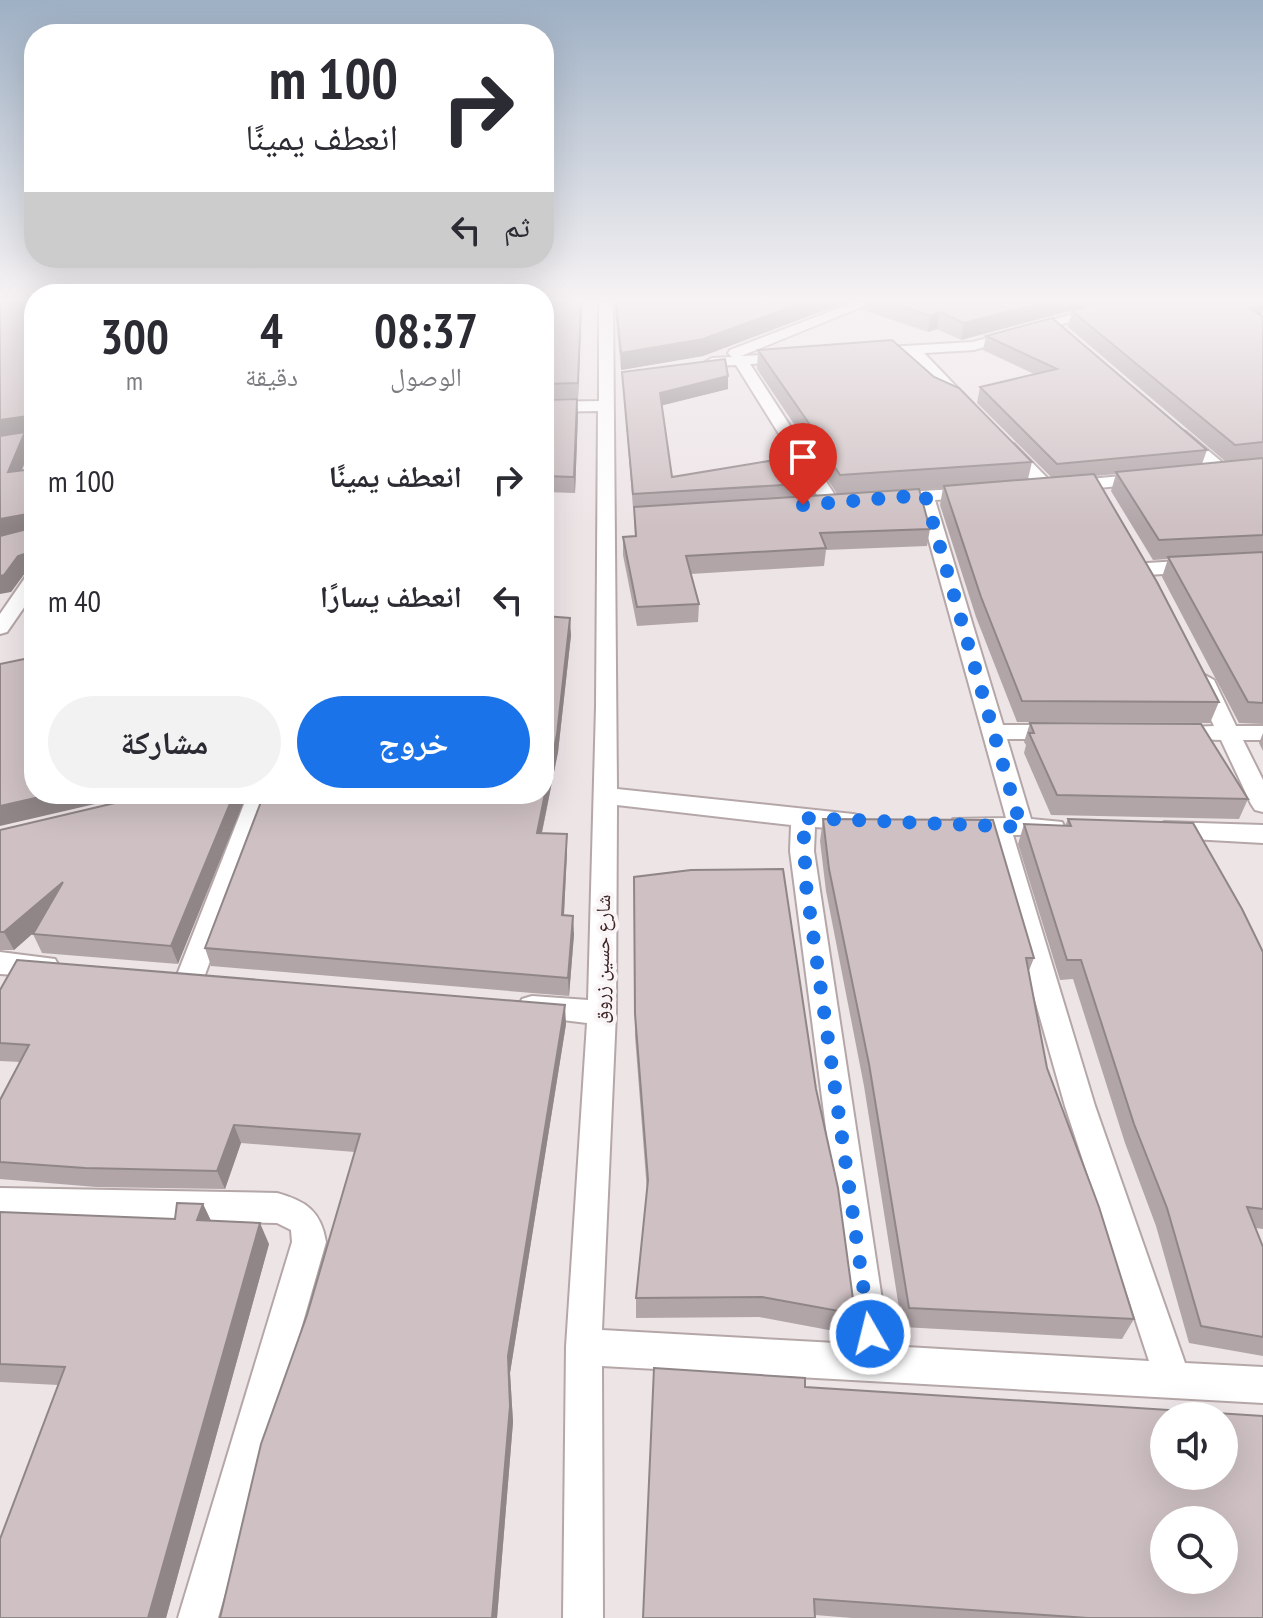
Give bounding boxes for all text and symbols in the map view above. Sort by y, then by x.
text: 100 m [269,42,398,114]
icon: right [426,56,530,160]
text: انعطف يمينًا [245,113,398,160]
text: ثم [504,206,530,245]
icon: left [444,208,488,252]
text: 4 [260,299,283,361]
text: 08:37 [374,299,478,361]
text: 300 [100,305,169,367]
text: دقيقة [245,360,298,393]
text: الوصول [390,360,462,393]
text: m [126,364,143,397]
pin [769,423,837,505]
icon: arrive [781,435,825,479]
text: انعطف يمينًا [329,456,462,495]
icon: right [486,458,530,502]
text: 100 m [48,461,114,500]
text: انعطف يسارًا [320,576,462,615]
icon: left [486,578,530,622]
text: 40 m [48,581,101,620]
button: مشاركة [48,696,281,788]
button: خروج [297,696,530,788]
street label: شارع حسين زروق [588,894,616,1024]
position arrow [828,1292,912,1376]
map controls [1150,1402,1238,1594]
button: sound [1150,1402,1238,1490]
button: search [1150,1506,1238,1594]

